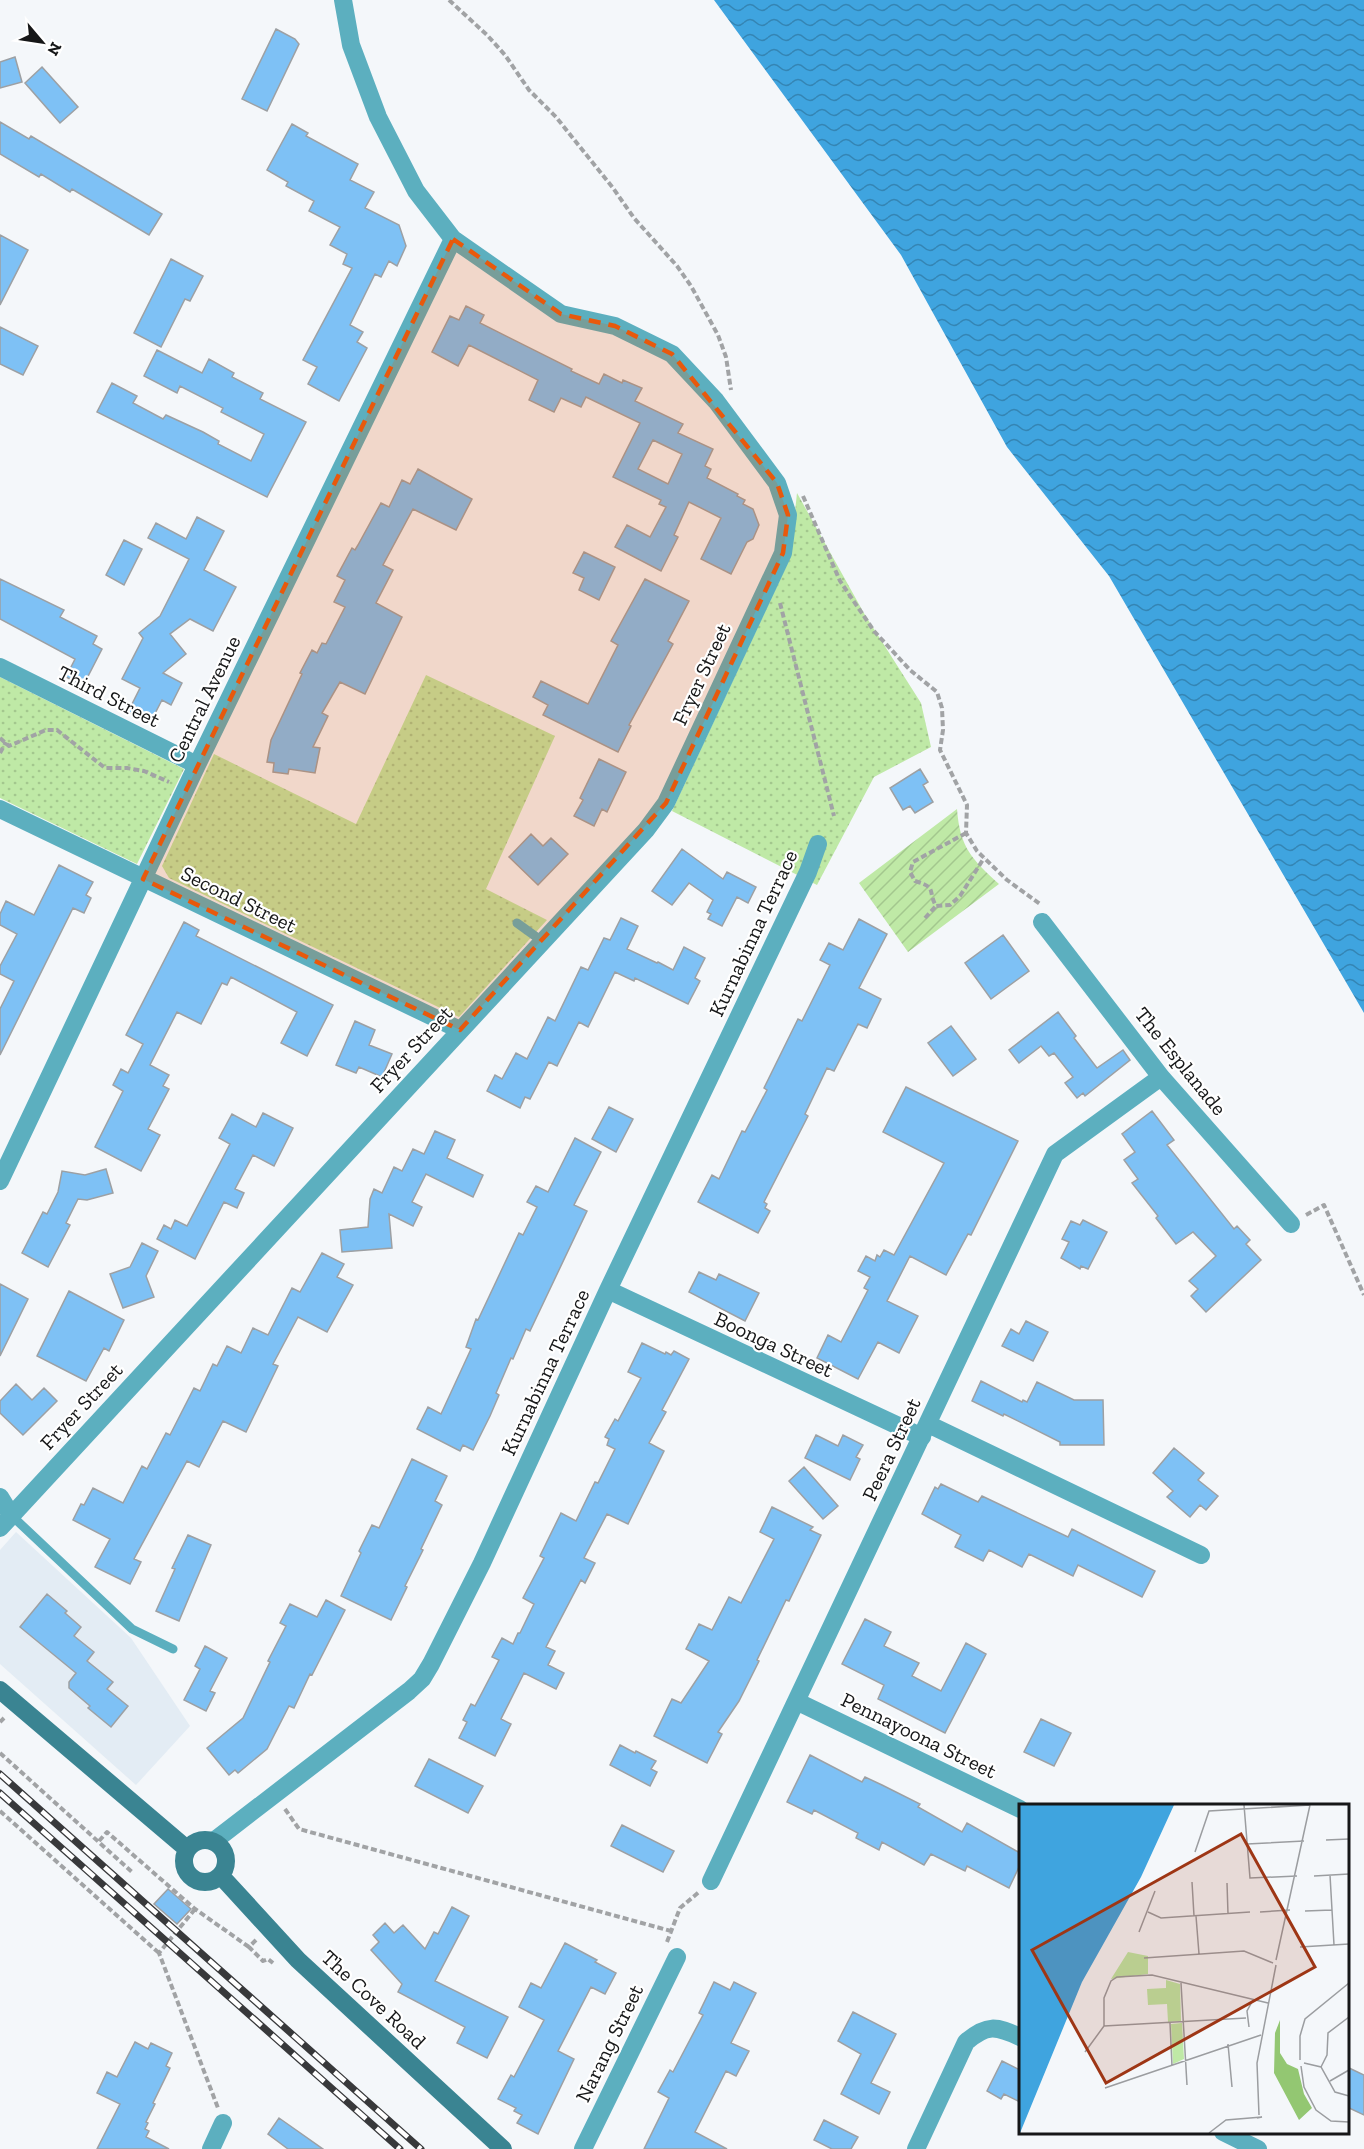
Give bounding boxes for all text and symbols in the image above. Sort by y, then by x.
north arrow [12,12,72,72]
text: N [43,39,66,59]
street label: Fryer Street [667,619,736,729]
street label: Central Avenue [162,631,246,767]
street label: Third Street [54,660,164,732]
street label: Kurnabinna Terrace [703,846,803,1020]
street label: Second Street [177,860,301,938]
street label: Fryer Street [365,1000,458,1098]
street label: The Esplanade [1130,1002,1232,1120]
street label: Kurnabinna Terrace [495,1285,595,1459]
street label: Boonga Street [711,1306,837,1382]
street label: Fryer Street [35,1357,128,1455]
street label: Peera Street [856,1394,926,1504]
street label: Pennayoona Street [837,1687,1001,1783]
inset map [1019,1804,1349,2134]
street label: The Cove Road [317,1944,432,2054]
street label: Narang Street [570,1980,648,2106]

